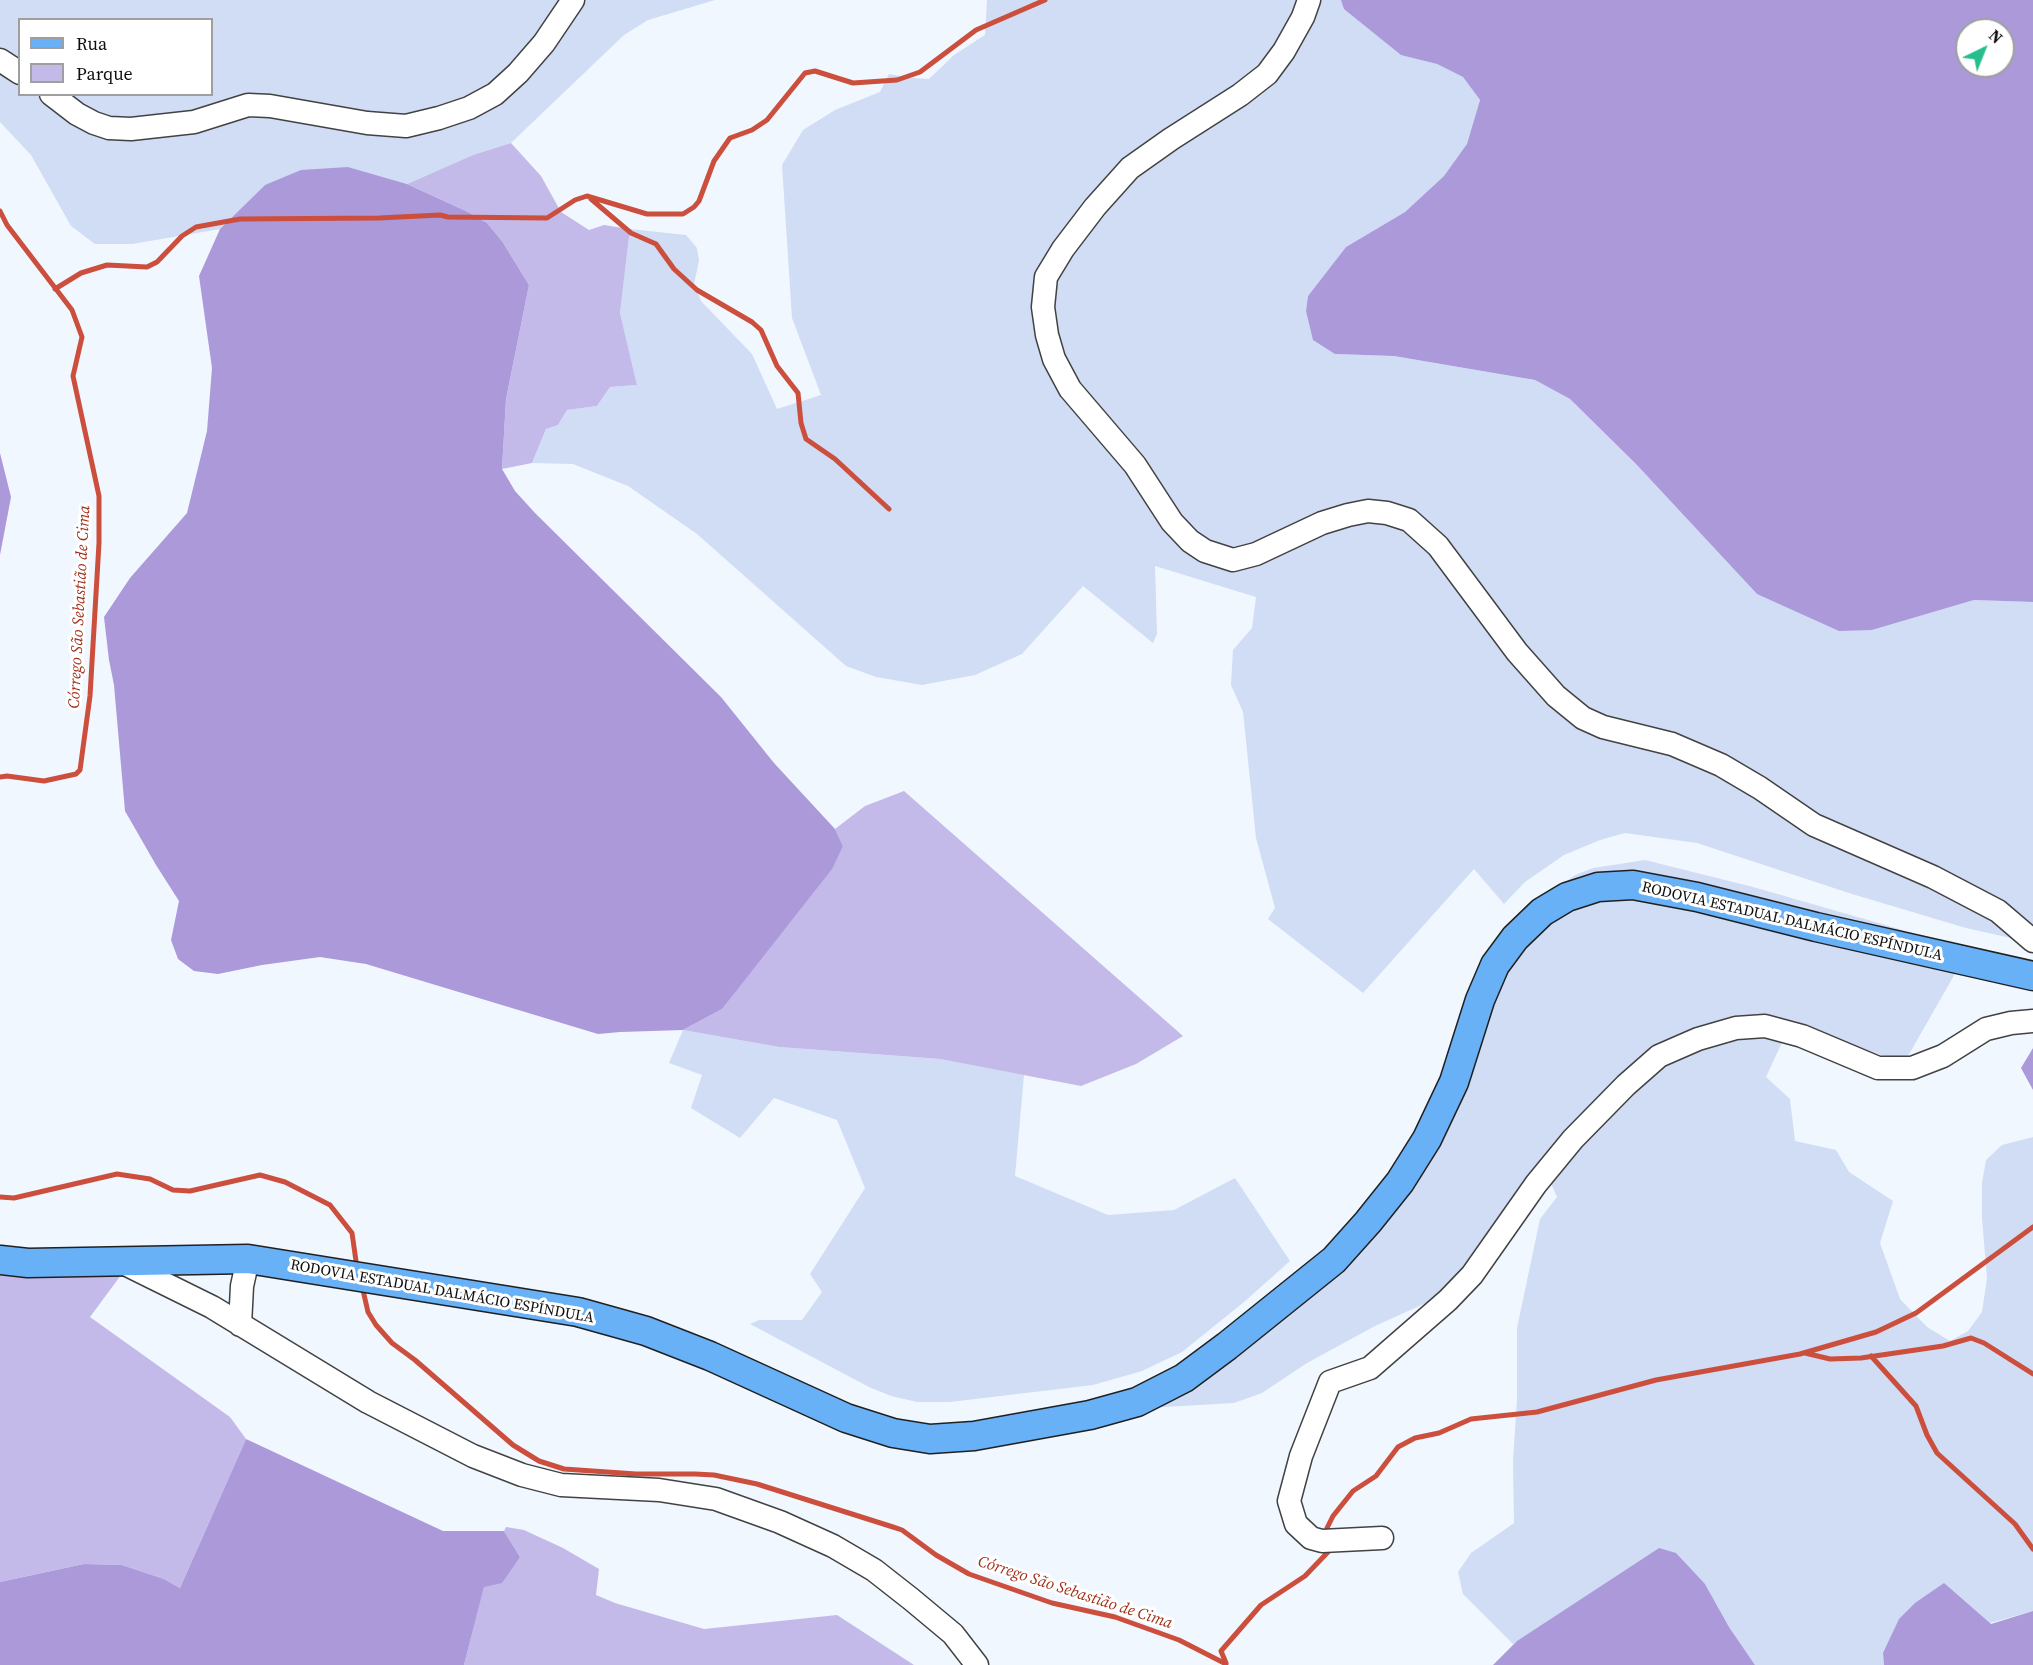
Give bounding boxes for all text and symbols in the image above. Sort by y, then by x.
legend [18,18,213,96]
north arrow [1955,18,2015,78]
text: N [1984,24,2008,48]
text: Rua [76,31,107,56]
text: Parque [76,61,133,86]
water label: Córrego São Sebastião de Cima [65,505,95,709]
street label: RODOVIA ESTADUAL DALMÁCIO ESPÍNDULA [1640,879,1944,965]
street label: RODOVIA ESTADUAL DALMÁCIO ESPÍNDULA [289,1256,595,1328]
water label: Córrego São Sebastião de Cima [975,1552,1175,1634]

